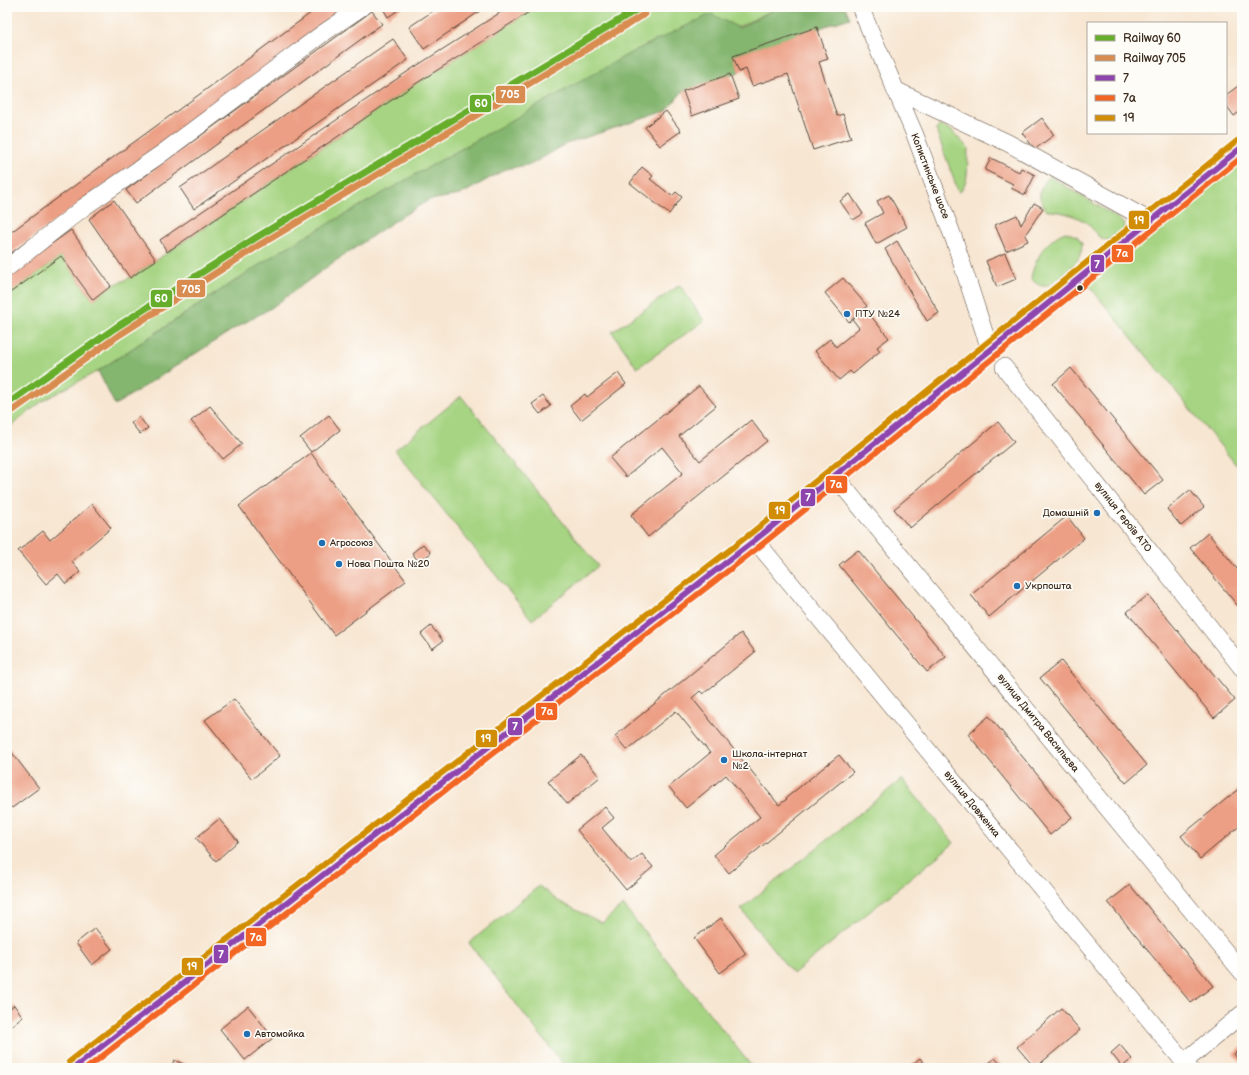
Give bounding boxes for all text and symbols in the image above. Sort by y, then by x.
legend [1087,22,1227,134]
text: Railway 60 [1123,31,1181,46]
text: Railway 705 [1123,51,1186,66]
text: 7 [1123,71,1129,86]
line badge: 705 [495,85,526,104]
text: 705 [500,88,520,101]
text: 7а [1123,91,1136,106]
line badge: 60 [469,94,492,113]
text: 60 [474,97,488,110]
text: 19 [1123,111,1135,126]
street label: Копистинське шосе [908,132,952,221]
line badge: 19 [1128,210,1150,230]
text: 19 [1133,214,1145,227]
line badge: 7а [1111,244,1134,263]
text: 7а [1116,247,1129,260]
line badge: 7 [1090,254,1105,273]
text: 7 [1094,258,1100,271]
line badge: 705 [176,279,206,298]
text: 705 [181,283,201,296]
unlabelled marker [1075,283,1085,293]
line badge: 60 [150,289,173,308]
text: 60 [154,292,168,305]
place label: ПТУ №24 [855,308,900,320]
marker: ПТУ №24 [842,309,852,319]
line badge: 7а [825,475,848,494]
text: 7а [830,478,843,491]
street label: вулиця Героїв АТО [1092,479,1154,555]
line badge: 7 [800,488,816,507]
text: 7 [805,491,811,504]
line badge: 19 [768,501,791,520]
text: 19 [774,504,786,517]
place label: Домашній [1043,507,1089,519]
marker: Домашній [1092,508,1102,518]
place label: Агросоюз [329,537,373,549]
marker: Агросоюз [317,538,327,548]
place label: Нова Пошта №20 [347,558,430,570]
marker: Нова Пошта №20 [334,559,344,569]
place label: Укрпошта [1025,580,1072,592]
marker: Укрпошта [1012,581,1022,591]
street label: вулиця Дмитра Васильєва [995,671,1081,775]
line badge: 7а [535,702,558,721]
text: 7а [541,705,554,718]
line badge: 7 [507,717,523,736]
text: 7 [512,720,518,733]
line badge: 19 [475,729,498,748]
text: 19 [480,732,492,745]
place label: Школа-інтернат №2 [732,748,808,772]
marker: Школа-інтернат №2 [719,755,729,765]
street label: вулиця Довженка [942,768,1003,840]
line badge: 7а [245,927,267,947]
text: 7а [250,931,263,944]
line badge: 7 [213,944,229,964]
text: 7 [218,948,224,961]
line badge: 19 [181,957,204,976]
text: 19 [186,960,198,973]
place label: Автомойка [254,1028,305,1040]
marker: Автомойка [242,1029,252,1039]

